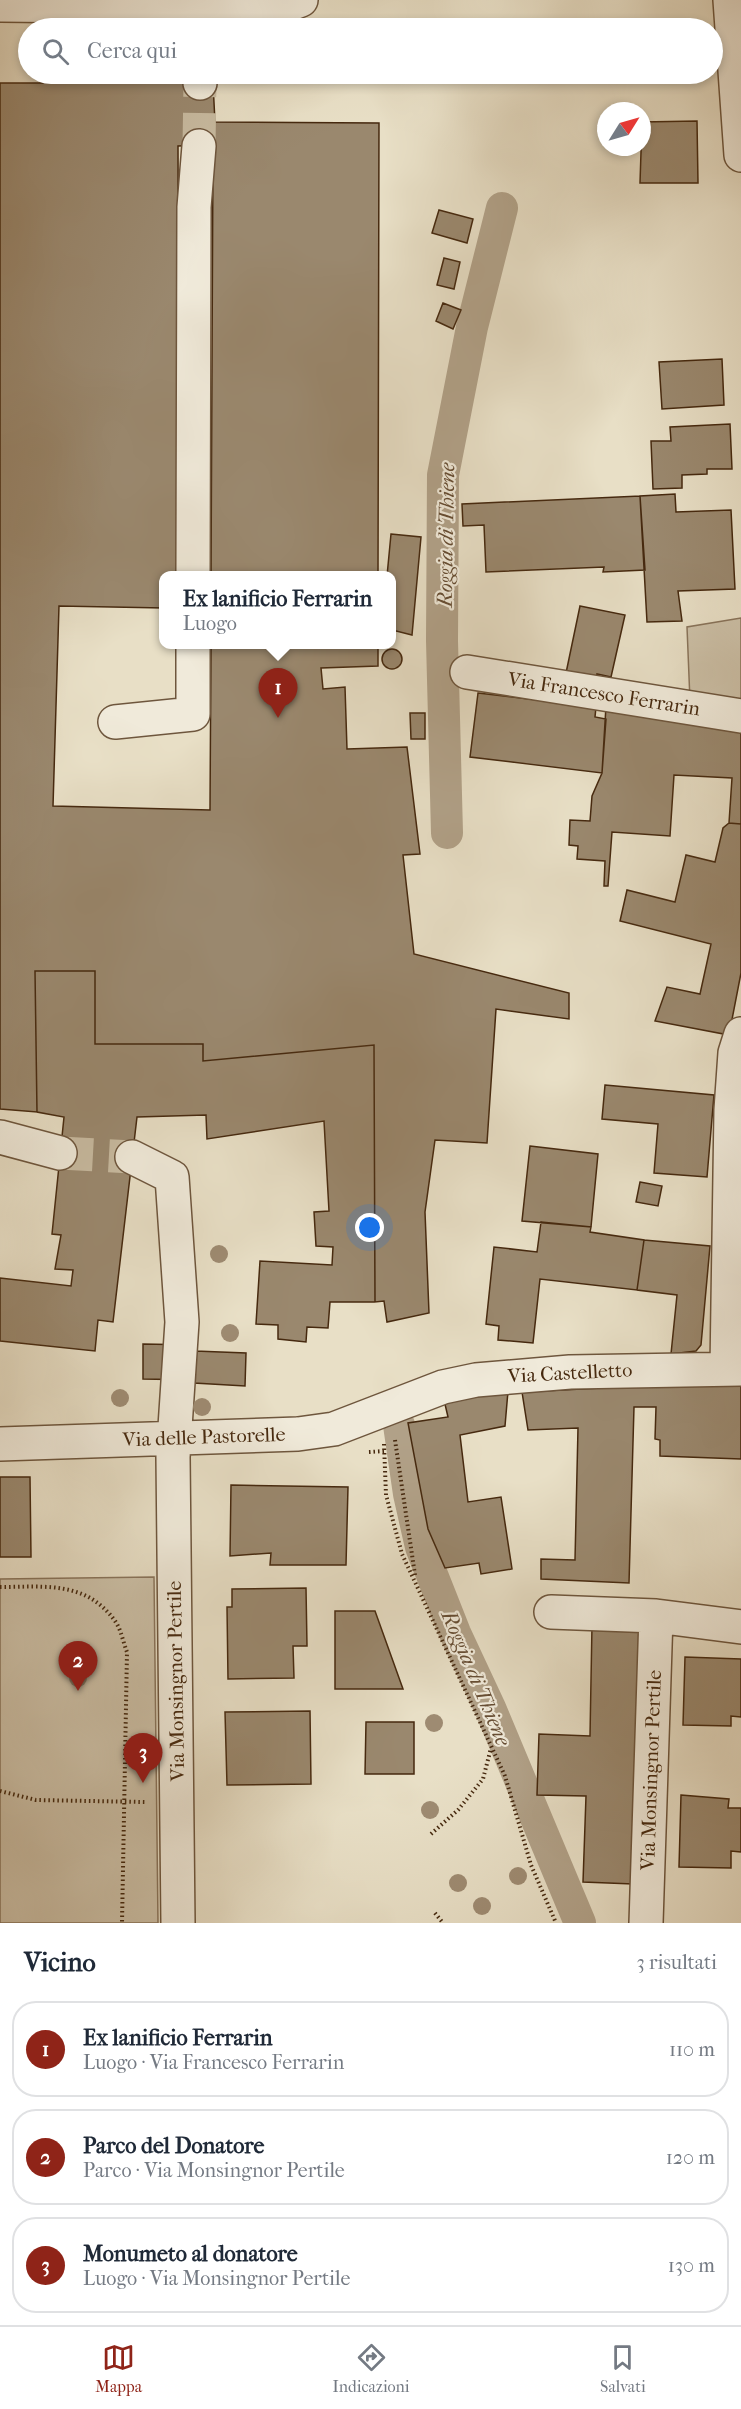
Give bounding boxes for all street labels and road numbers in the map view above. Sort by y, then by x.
street label: Via Francesco Ferrarin [505,667,702,721]
street label: Via Castelletto [506,1358,633,1388]
street label: Via delle Pastorelle [121,1423,286,1451]
street label: Via Monsingnor Pertile [163,1580,189,1782]
street label: Via Monsingnor Pertile [636,1669,666,1872]

